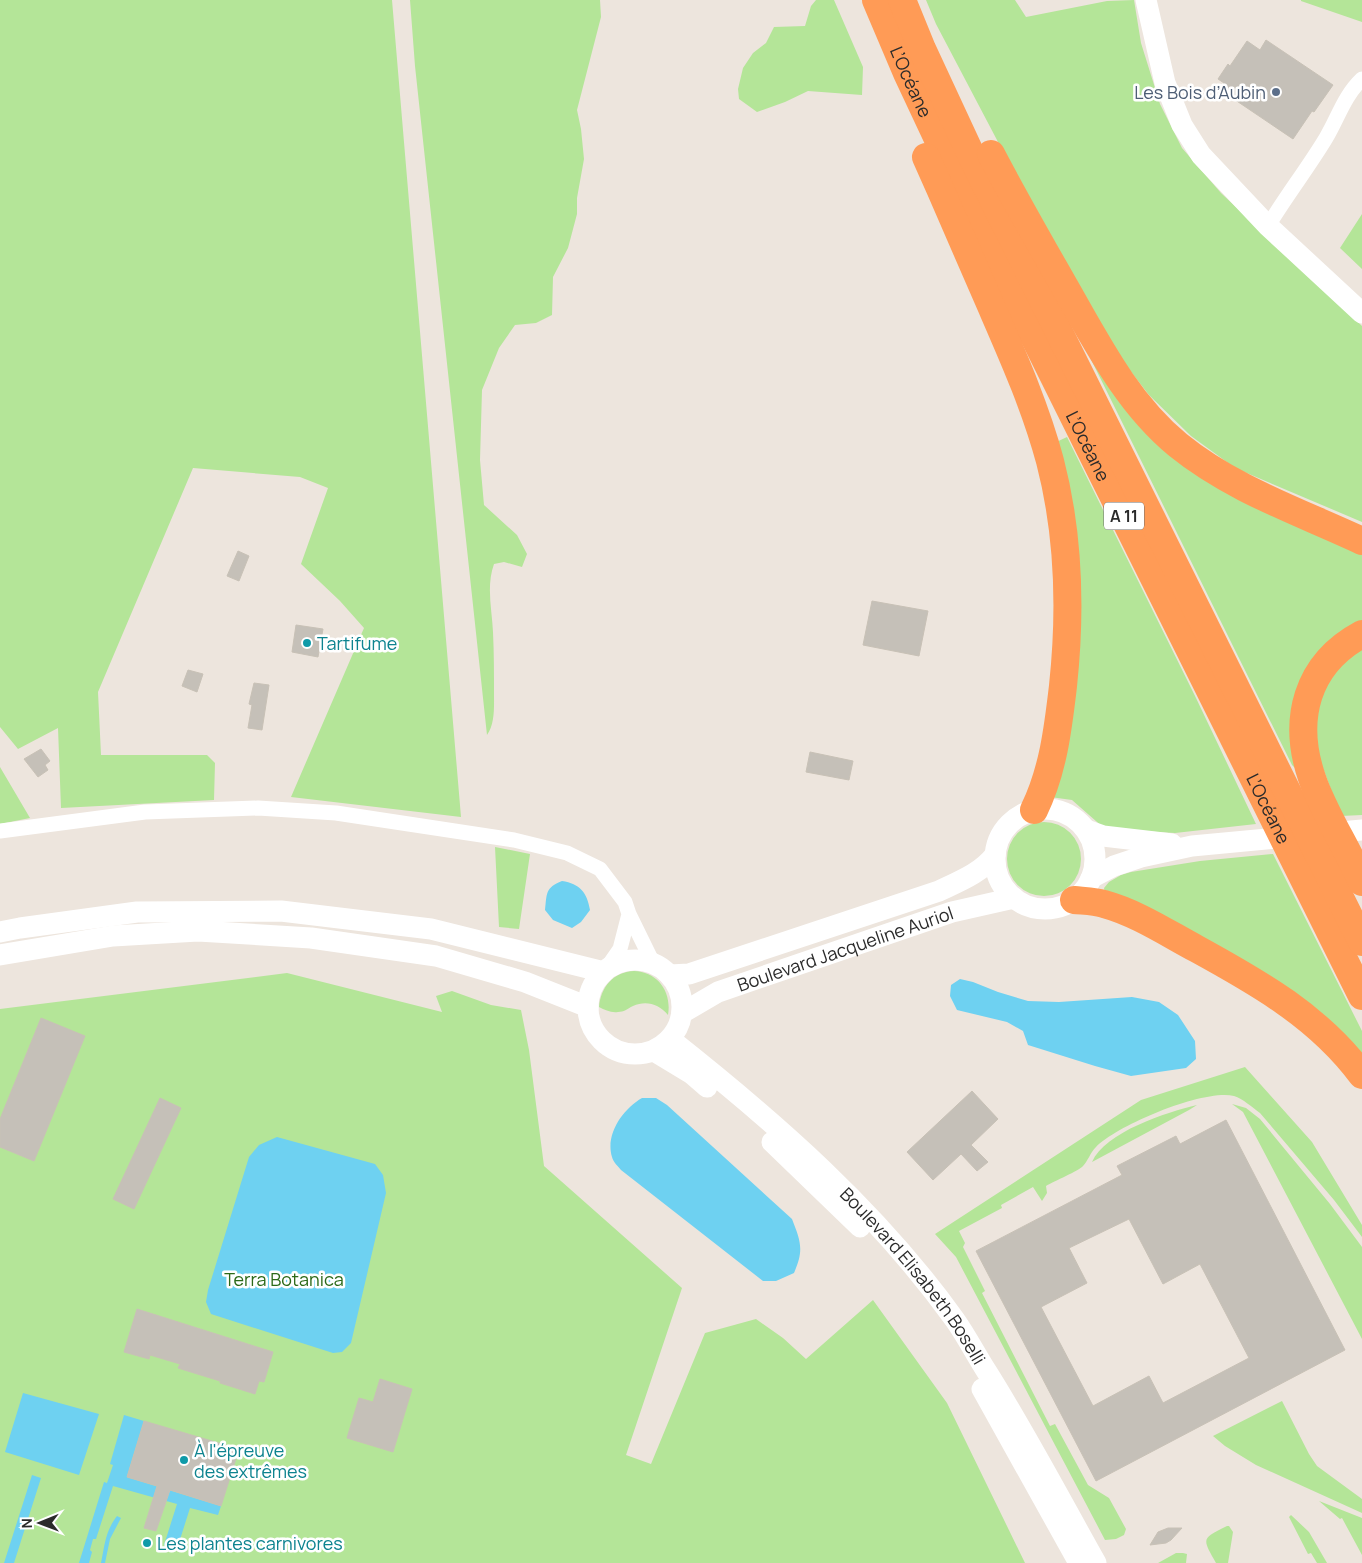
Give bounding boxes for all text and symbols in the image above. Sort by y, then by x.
street label: L’Océane [885,42,938,121]
place label: Les Bois d’Aubin [1134,80,1266,104]
marker: Les Bois d’Aubin [1270,86,1282,98]
street label: L’Océane [1061,407,1116,485]
road number: A 11 [1104,502,1144,530]
place label: Tartifume [317,631,397,655]
marker: Tartifume [301,637,313,649]
street label: L’Océane [1241,769,1296,848]
street label: Boulevard Jacqueline Auriol [734,900,956,997]
street label: Boulevard Elisabeth Boselli [835,1182,991,1369]
park label: Terra Botanica [224,1267,344,1291]
place label: À l'épreuve des extrêmes [194,1438,307,1483]
marker: À l'épreuve des extrêmes [178,1454,190,1466]
north arrow [15,1498,65,1548]
text: N [17,1518,36,1528]
place label: Les plantes carnivores [157,1531,343,1555]
marker: Les plantes carnivores [141,1537,153,1549]

